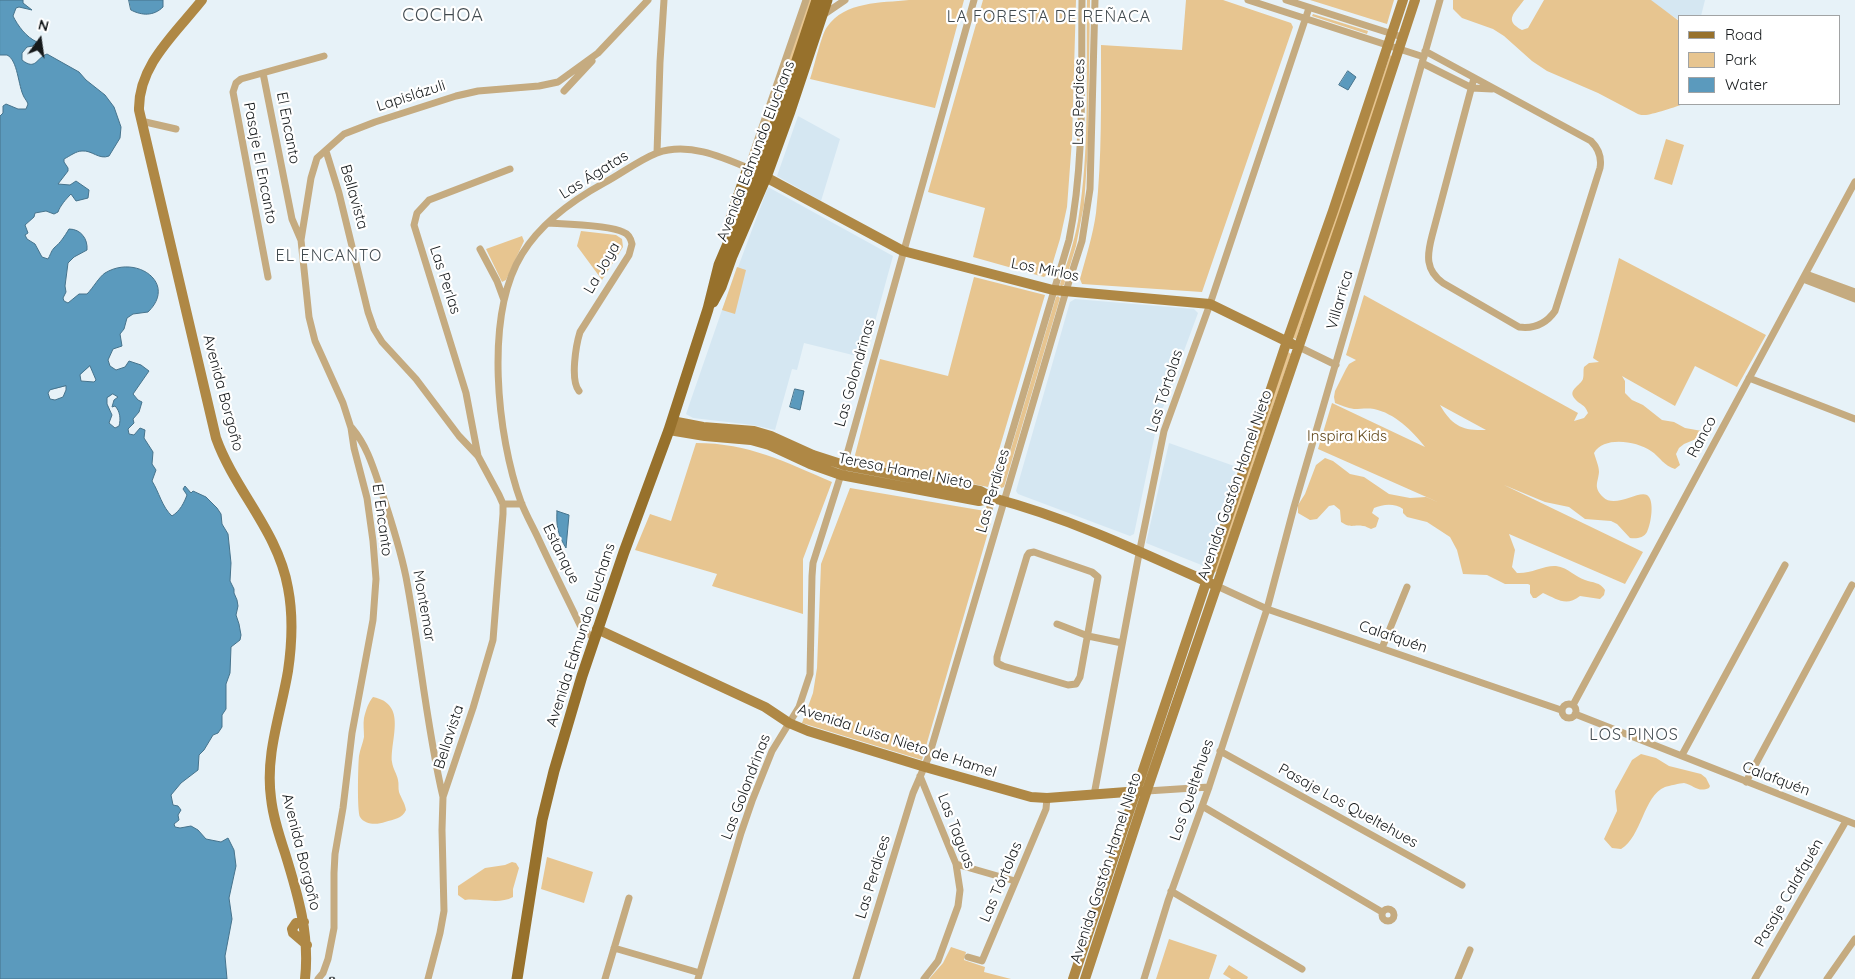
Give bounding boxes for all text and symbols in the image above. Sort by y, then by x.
district label: COCHOA [401,5,485,27]
district label: LA FORESTA DE REÑACA [944,7,1154,27]
north arrow [15,15,65,65]
text: N [36,15,51,35]
legend [1678,15,1840,105]
text: Road [1725,25,1762,44]
text: Park [1725,50,1757,69]
street label: Avenida Edmundo Eluchans [713,58,799,244]
street label: Las Perdices [1069,59,1089,145]
text: Water [1725,75,1768,94]
street label: Lapislázuli [374,76,448,116]
street label: El Encanto [272,91,304,165]
street label: Pasaje El Encanto [239,101,281,225]
street label: Las Ágatas [556,147,632,203]
street label: Bellavista [336,163,372,231]
street label: La Joya [580,239,624,297]
street label: Las Perlas [425,244,465,316]
district label: EL ENCANTO [274,246,384,266]
street label: Los Mirlos [1009,255,1081,285]
street label: Villarrica [1323,268,1357,332]
street label: Las Golondrinas [831,317,879,429]
street label: Avenida Borgoño [199,333,247,453]
street label: Las Tórtolas [1143,347,1187,435]
street label: Avenida Gastón Hamel Nieto [1194,388,1276,582]
street label: Ranco [1684,413,1720,461]
park label: Inspira Kids [1307,427,1387,445]
street label: Las Perdices [972,447,1014,535]
street label: Teresa Hamel Nieto [836,449,974,493]
street label: El Encanto [368,483,396,557]
street label: Estanque [539,521,583,587]
street label: Avenida Edmundo Eluchans [543,541,619,729]
street label: Montemar [409,569,439,643]
street label: Calafquén [1356,617,1430,657]
street label: Avenida Luisa Nieto de Hamel [795,700,999,782]
street label: Bellavista [430,703,468,771]
district label: LOS PINOS [1588,725,1680,745]
street label: Las Golondrinas [718,732,774,842]
street label: Los Queltehues [1166,737,1218,843]
street label: Calafquén [1740,758,1812,800]
street label: Pasaje Los Queltehues [1275,760,1421,852]
street label: Avenida Gastón Hamel Nieto [1067,770,1145,966]
street label: Las Taguas [933,791,979,871]
street label: Avenida Borgoño [278,792,324,912]
street label: Las Perdices [852,833,894,921]
street label: Pasaje Calafquén [1751,836,1827,950]
street label: Las Tórtolas [976,839,1026,925]

